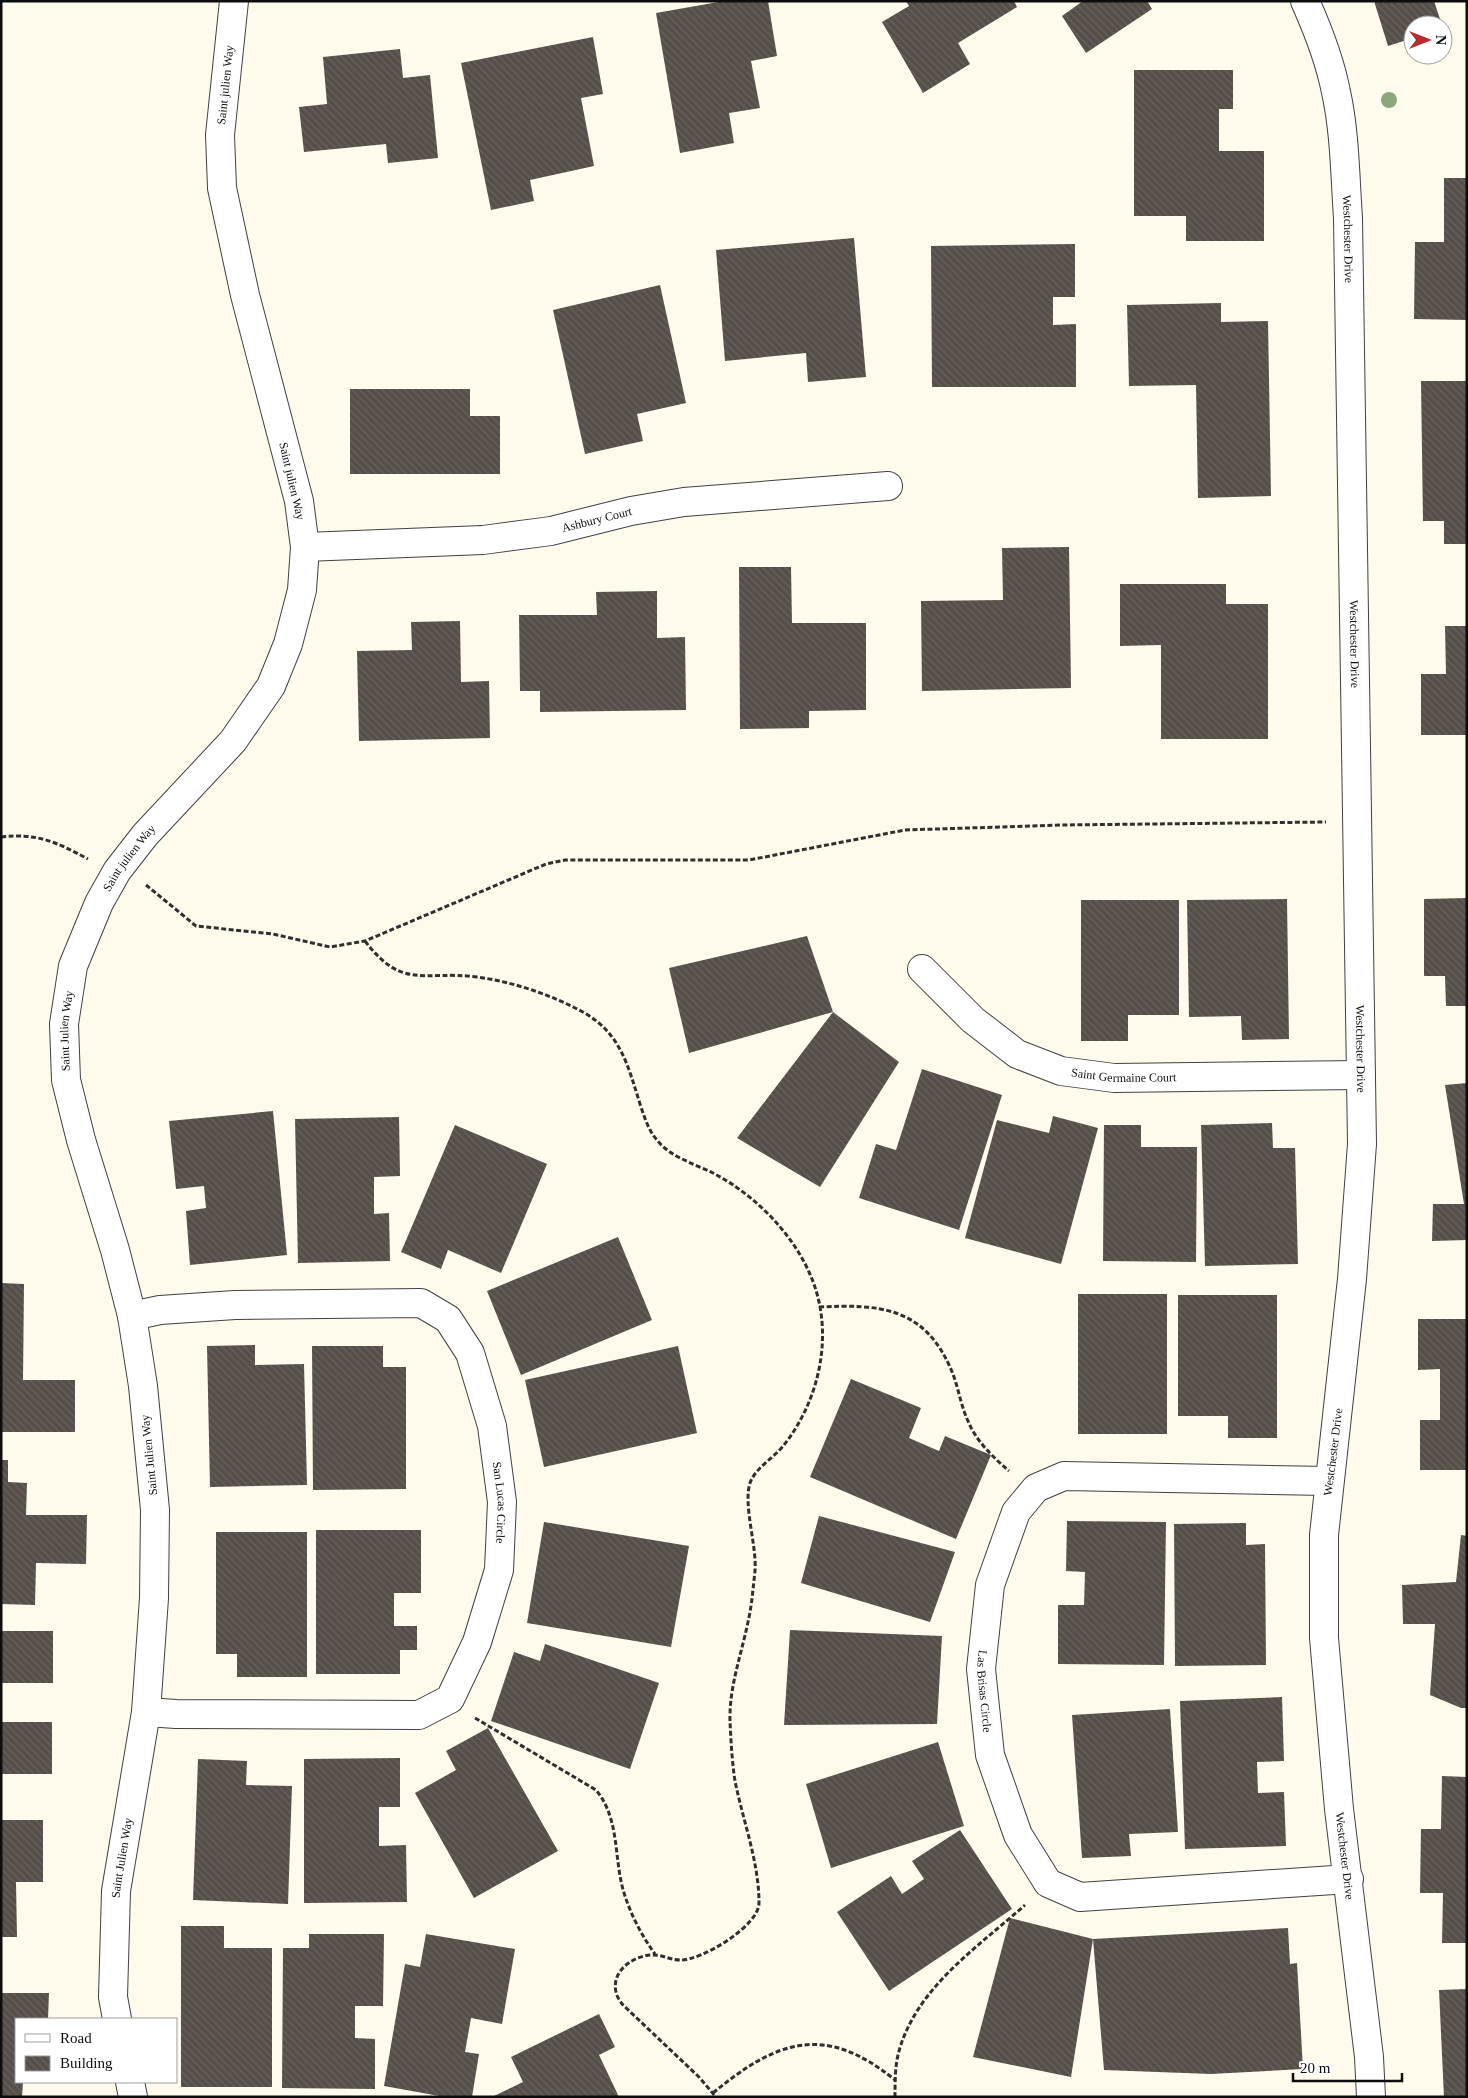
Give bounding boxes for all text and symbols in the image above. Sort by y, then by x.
north arrow [1403,15,1453,65]
text: N [1433,35,1448,45]
street label: Saint julien Way [214,45,236,125]
street label: Westchester Drive [1340,195,1356,283]
street label: Saint julien Way [276,441,308,521]
street label: Ashbury Court [560,504,634,535]
street label: Westchester Drive [1347,600,1362,688]
street label: Saint julien Way [100,822,158,894]
street label: Saint Julien Way [57,990,76,1071]
street label: Westchester Drive [1353,1005,1368,1093]
street label: Saint Germaine Court [1070,1065,1177,1085]
street label: Westchester Drive [1321,1407,1345,1497]
street label: Saint Julien Way [138,1414,160,1496]
street label: San Lucas Circle [490,1461,509,1544]
street label: Las Brisas Circle [974,1649,995,1733]
street label: Westchester Drive [1332,1811,1357,1901]
street label: Saint Julien Way [109,1817,135,1898]
legend [15,2018,178,2083]
text: Road [60,2030,92,2046]
scale bar [1293,2050,1402,2082]
text: Building [60,2055,113,2071]
text: 20 m [1300,2060,1331,2076]

